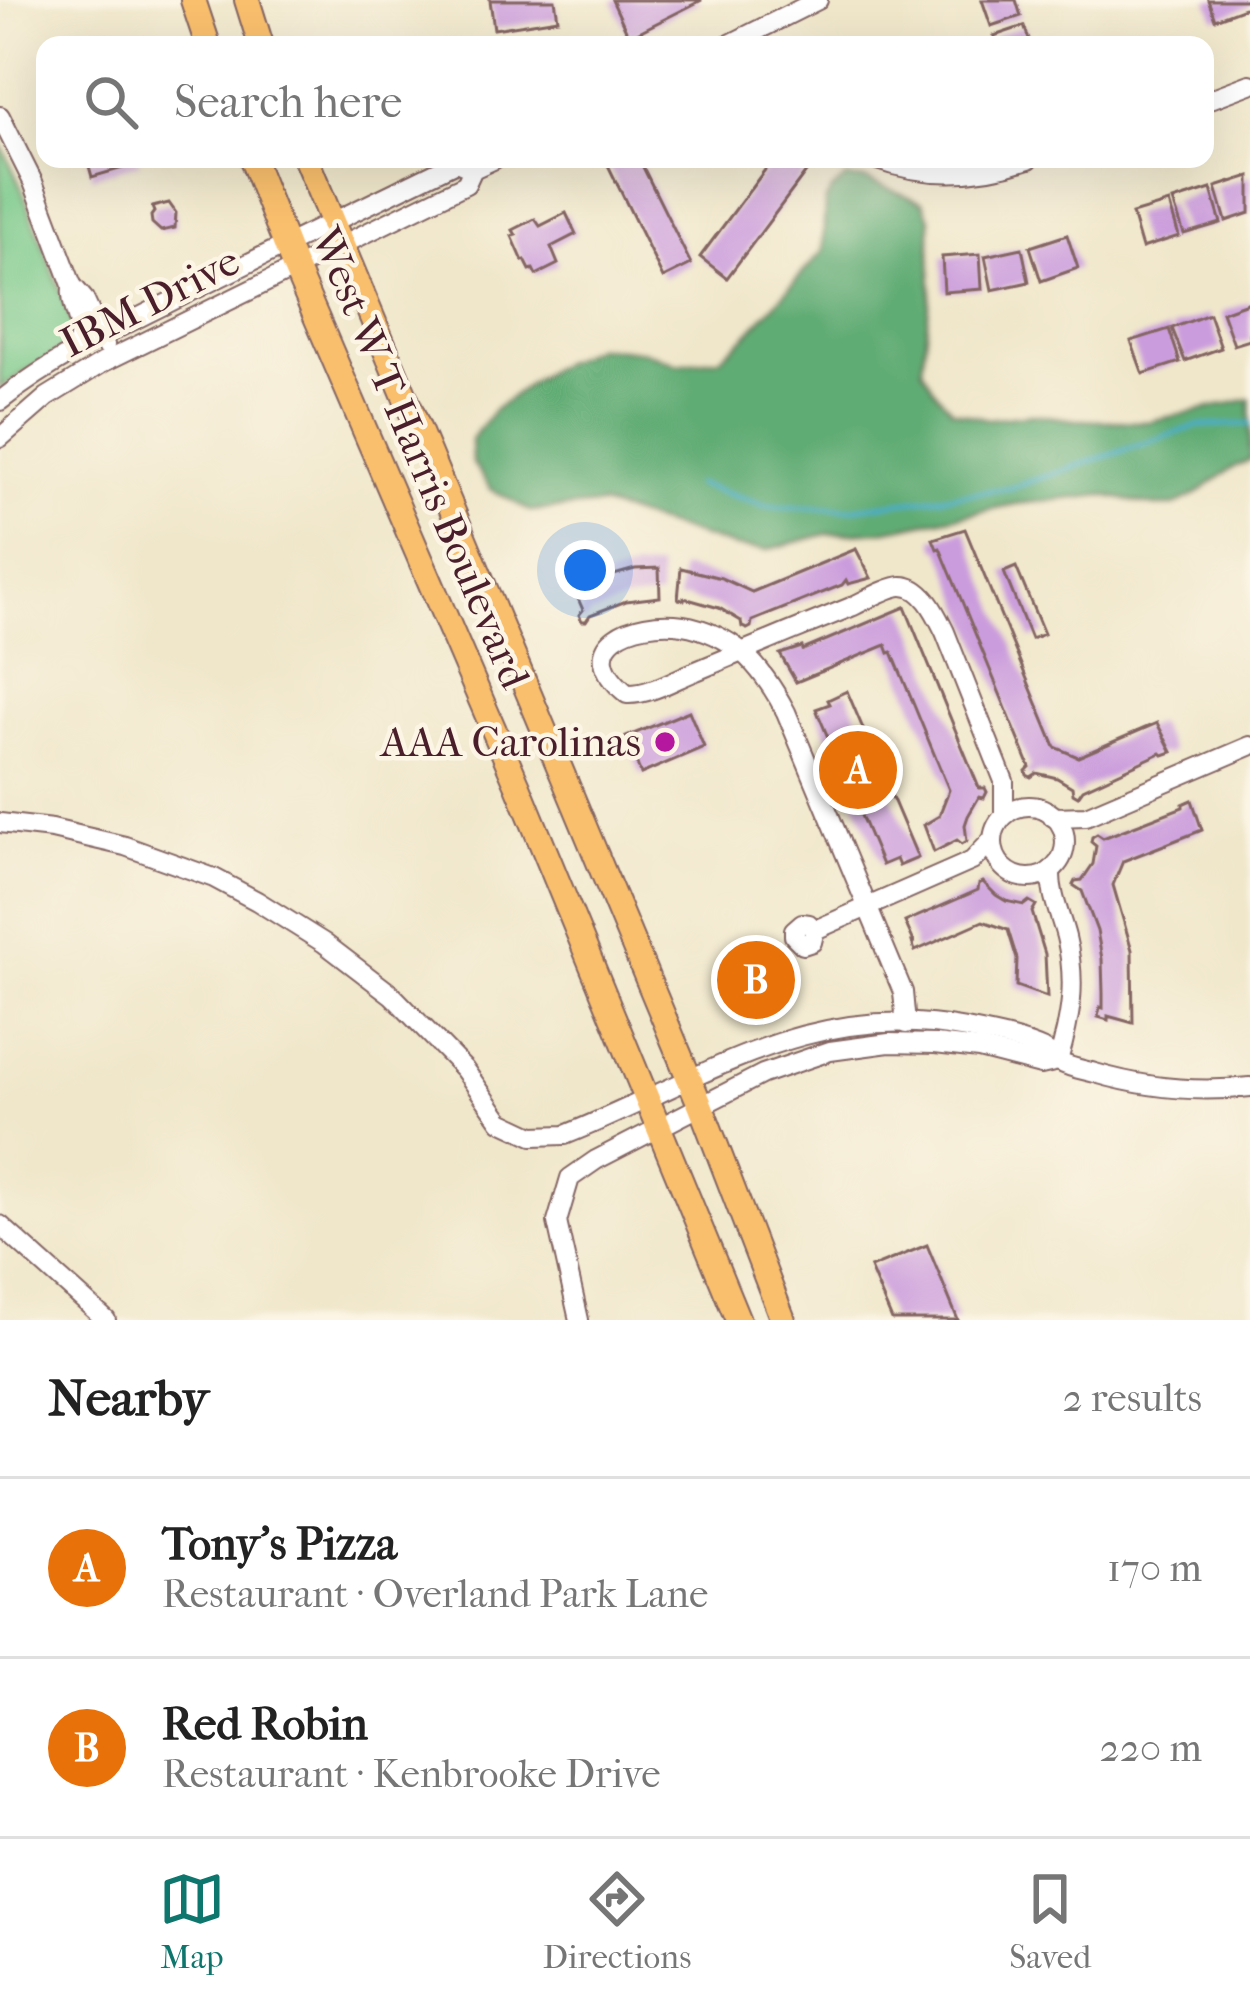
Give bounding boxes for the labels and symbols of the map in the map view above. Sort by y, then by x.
street label: West W T Harris Boulevard [300,219,540,697]
street label: IBM Drive [53,236,247,368]
your location [555,540,615,600]
place label: AAA Carolinas [379,718,641,767]
pin: A [819,725,897,815]
marker: AAA Carolinas [652,729,678,755]
pin: B [717,935,795,1025]

